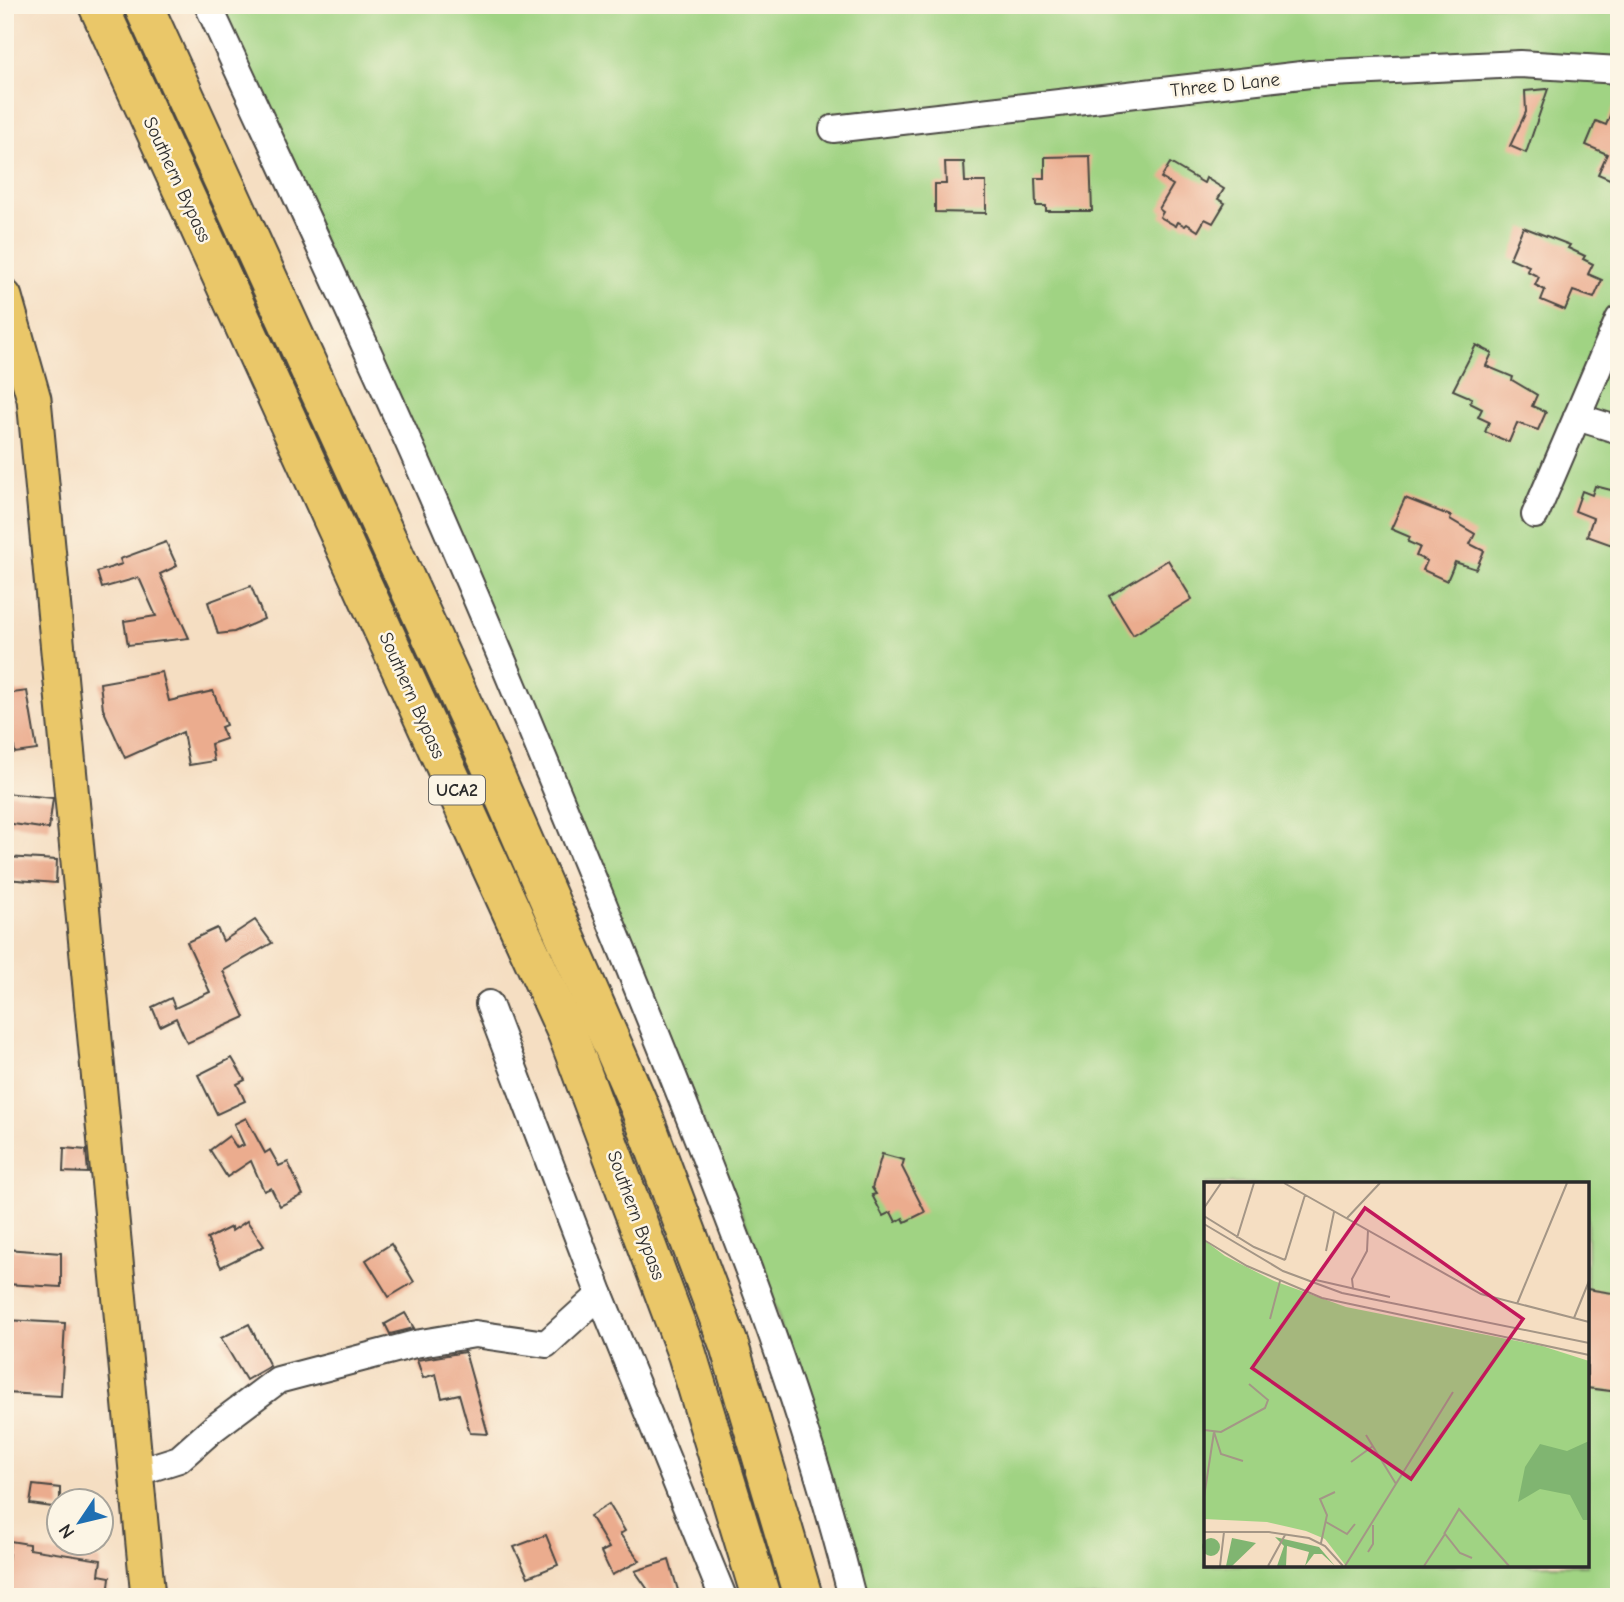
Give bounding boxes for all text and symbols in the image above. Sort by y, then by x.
street label: Three D Lane [1169,68,1281,102]
street label: Southern Bypass [138,113,216,246]
street label: Southern Bypass [374,629,450,762]
road number: UCA2 [429,776,485,804]
street label: Southern Bypass [603,1148,670,1283]
inset map [1204,1182,1589,1567]
north arrow [46,1486,116,1556]
text: N [54,1520,79,1543]

